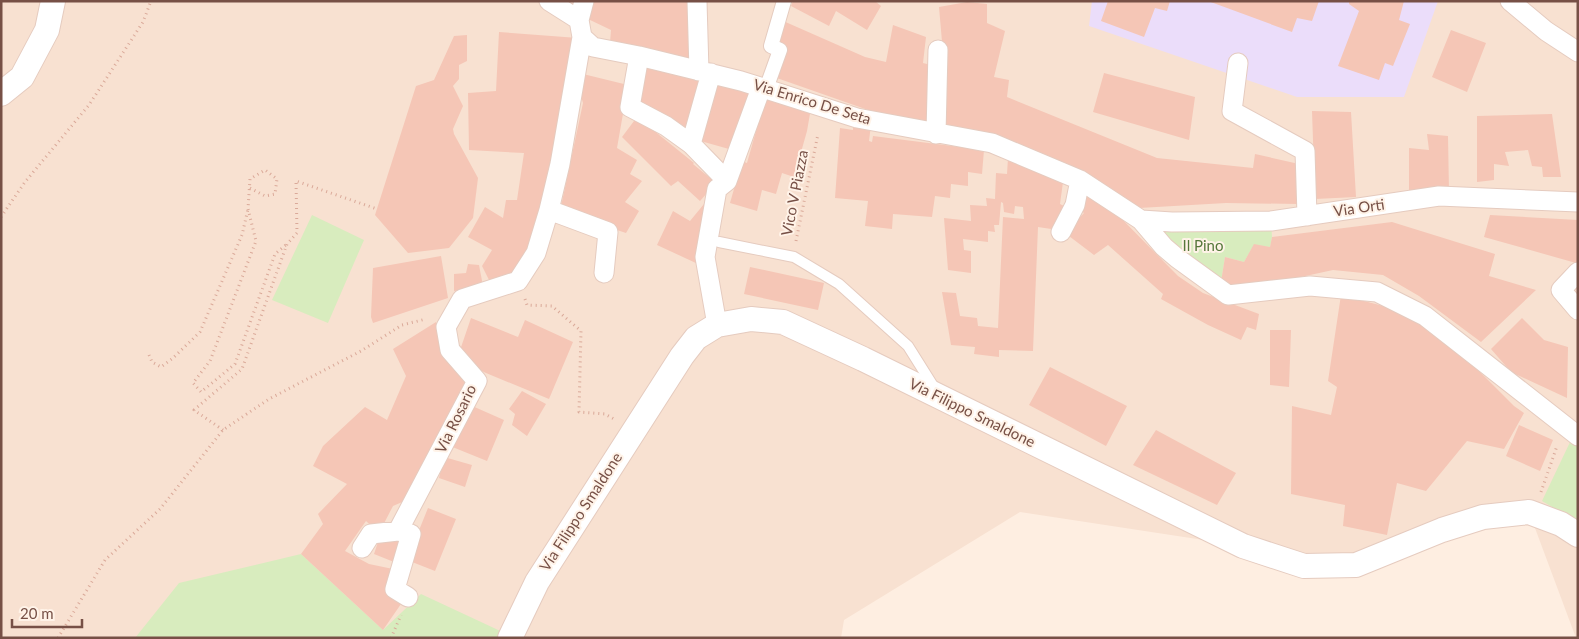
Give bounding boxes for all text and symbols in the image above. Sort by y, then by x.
street label: Via Enrico De Seta [751,75,873,128]
street label: Vico V Piazza [777,148,811,237]
street label: Via Orti [1332,195,1386,220]
park label: Il Pino [1183,236,1223,254]
street label: Via Filippo Smaldone [907,374,1038,450]
street label: Via Rosario [431,381,479,456]
street label: Via Filippo Smaldone [535,449,625,574]
scale bar [12,596,82,628]
text: 20 m [20,604,54,622]

